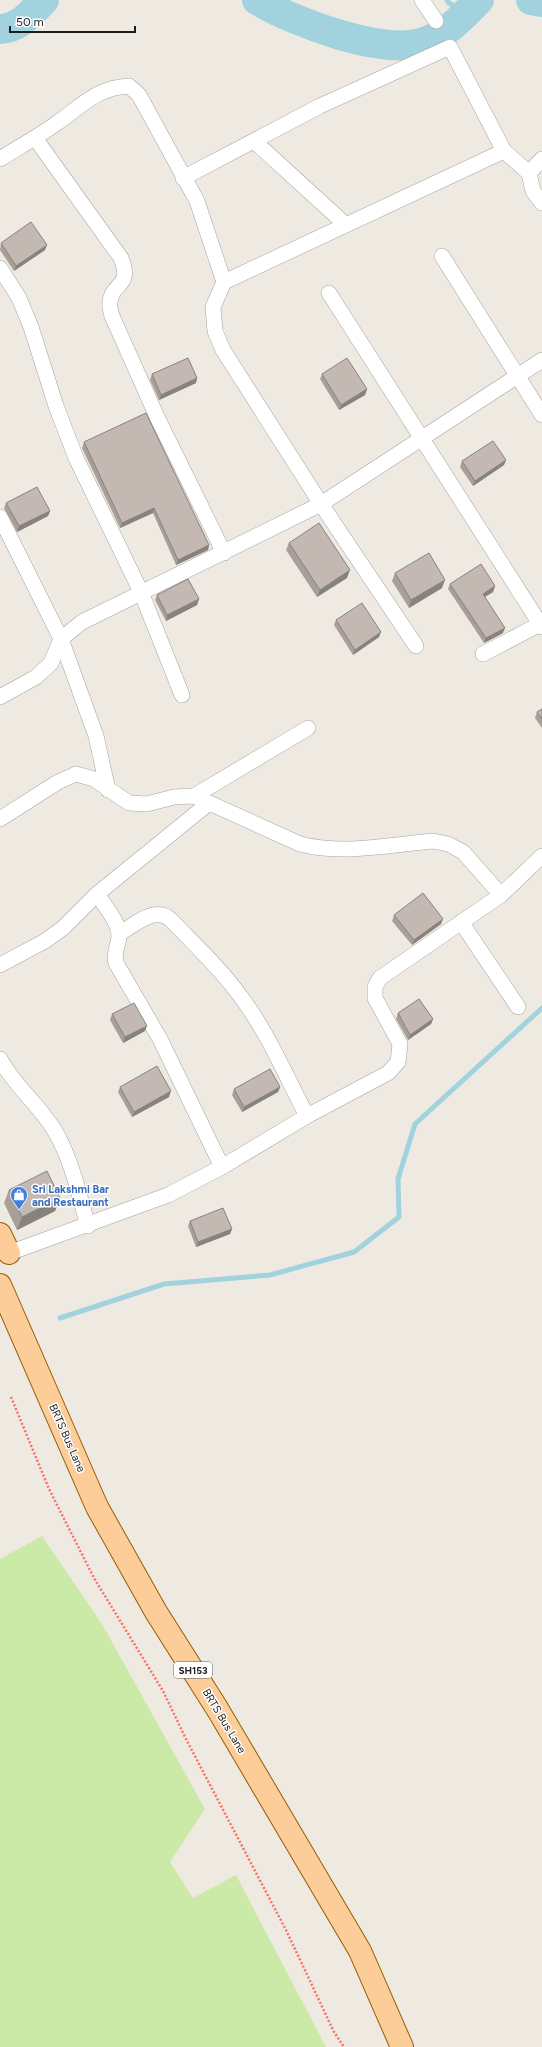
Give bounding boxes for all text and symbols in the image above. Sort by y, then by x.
scale bar [10,8,135,34]
text: 50 m [16,15,44,29]
place label: Sri Lakshmi Bar and Restaurant [32,1183,110,1209]
shop icon: Sri Lakshmi Bar and Restaurant [9,1185,29,1210]
street label: BRTS Bus Lane [46,1402,88,1474]
road number: SH153 [174,1662,212,1678]
street label: BRTS Bus Lane [200,1686,248,1756]

